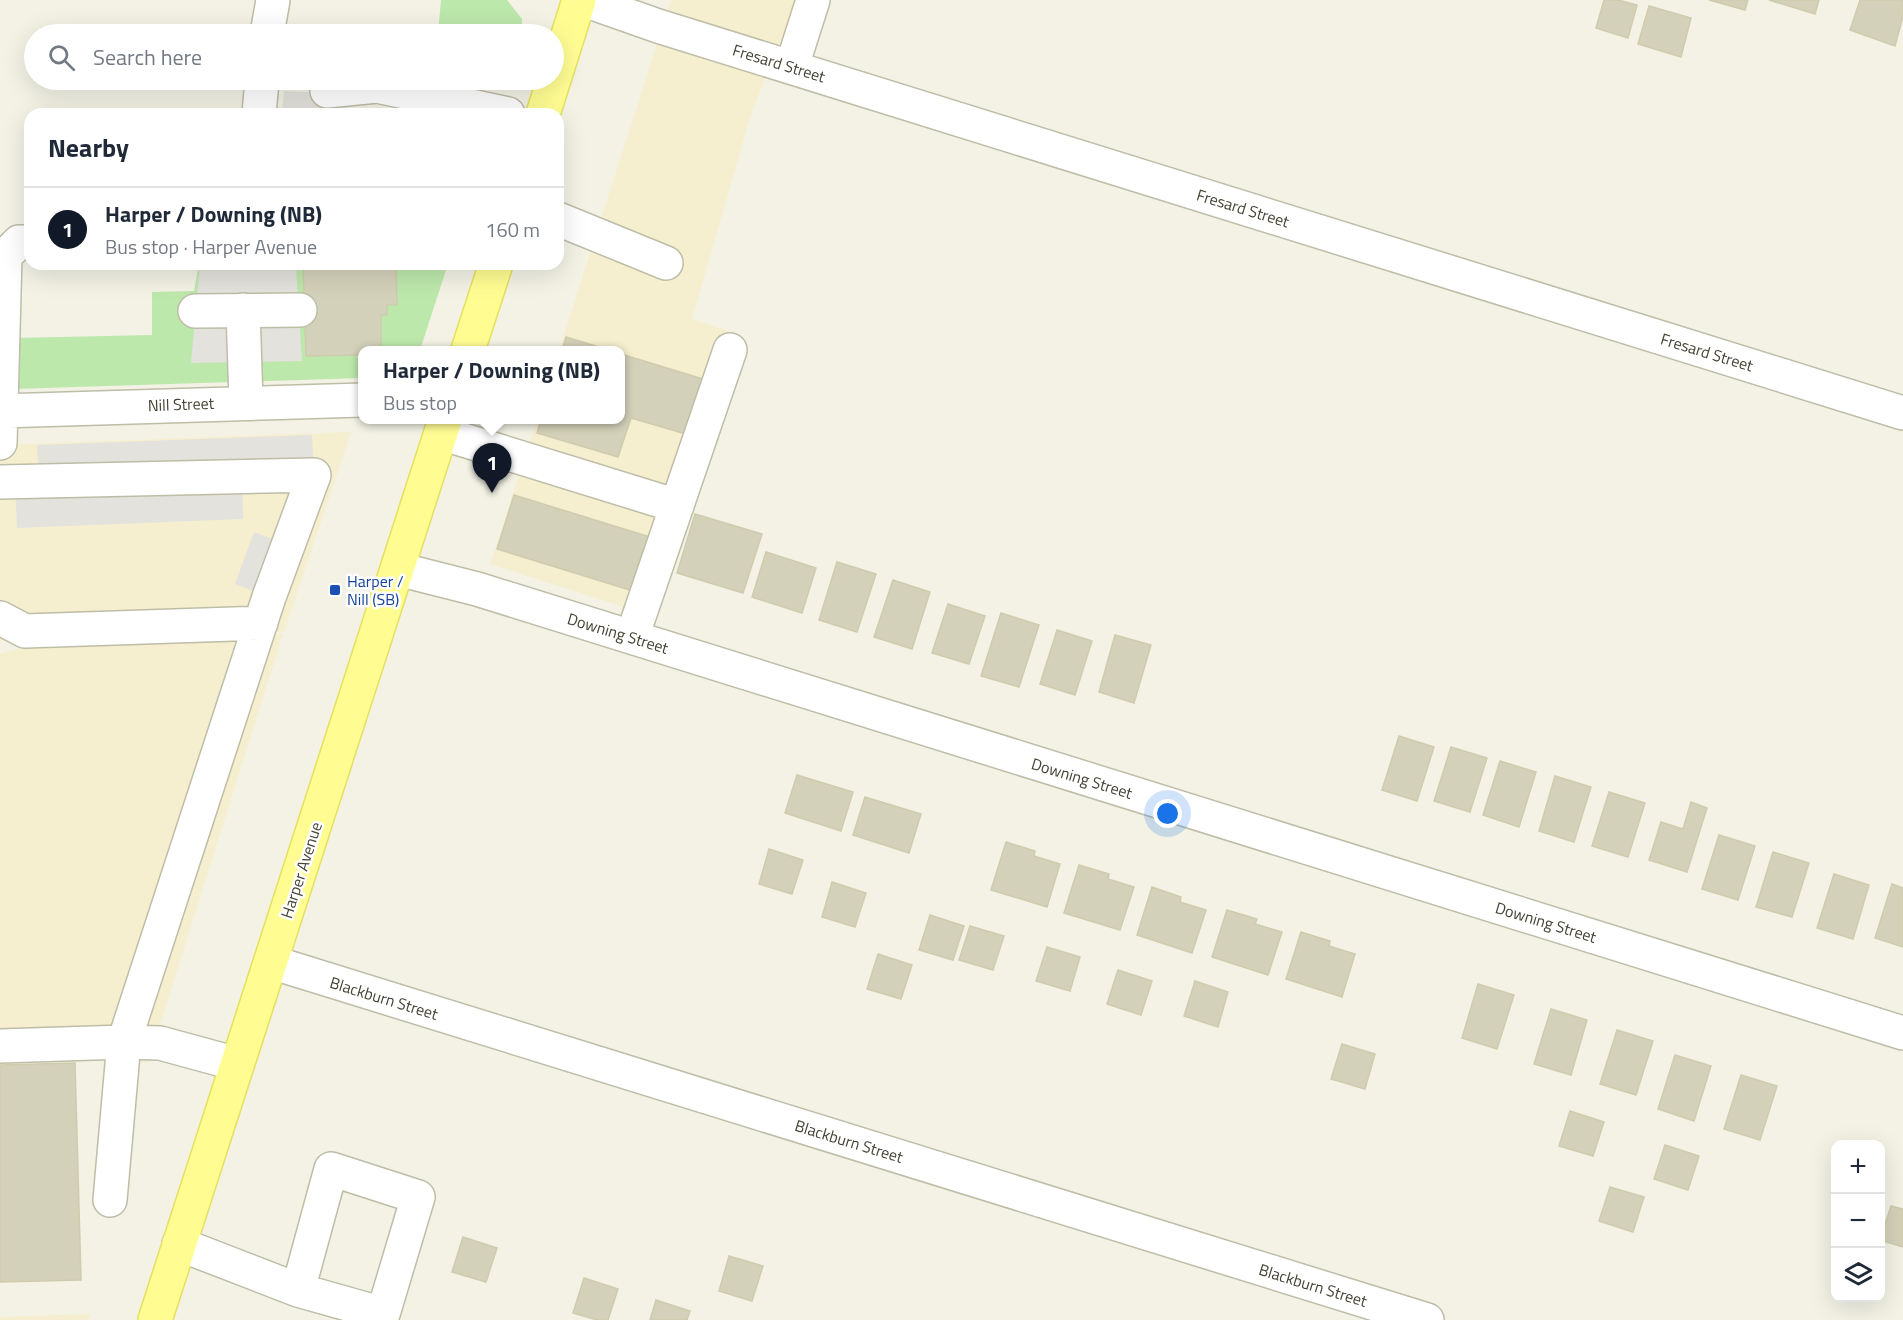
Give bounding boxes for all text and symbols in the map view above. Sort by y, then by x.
search box [24,24,564,90]
street label: Fresard Street [730,38,829,89]
text: Search here [93,40,202,74]
icon: search [45,41,78,74]
text: Nearby [48,128,129,167]
street label: Fresard Street [1194,183,1293,234]
text: Harper / Downing (NB) [105,197,322,231]
text: 1 [62,214,73,245]
text: 160 m [485,214,540,245]
text: Bus stop · Harper Avenue [105,231,317,262]
street label: Fresard Street [1658,327,1757,378]
popup [358,346,625,424]
text: Harper / Downing (NB) [383,353,600,387]
text: Bus stop [383,387,457,418]
street label: Nill Street [147,391,215,417]
pin: 1 [472,444,512,493]
place label: Harper / Nill (SB) [347,569,404,611]
marker: Harper / Nill (SB) [328,583,342,597]
street label: Downing Street [564,606,672,660]
street label: Downing Street [1028,751,1136,805]
your location [1153,799,1182,828]
street label: Harper Avenue [274,819,328,921]
street label: Downing Street [1492,895,1600,949]
street label: Blackburn Street [327,970,441,1026]
street label: Blackburn Street [792,1113,906,1169]
map controls [1831,1140,1885,1302]
button: + [1831,1140,1885,1194]
button: − [1831,1194,1885,1248]
button: layers [1831,1248,1885,1302]
street label: Blackburn Street [1256,1257,1370,1313]

